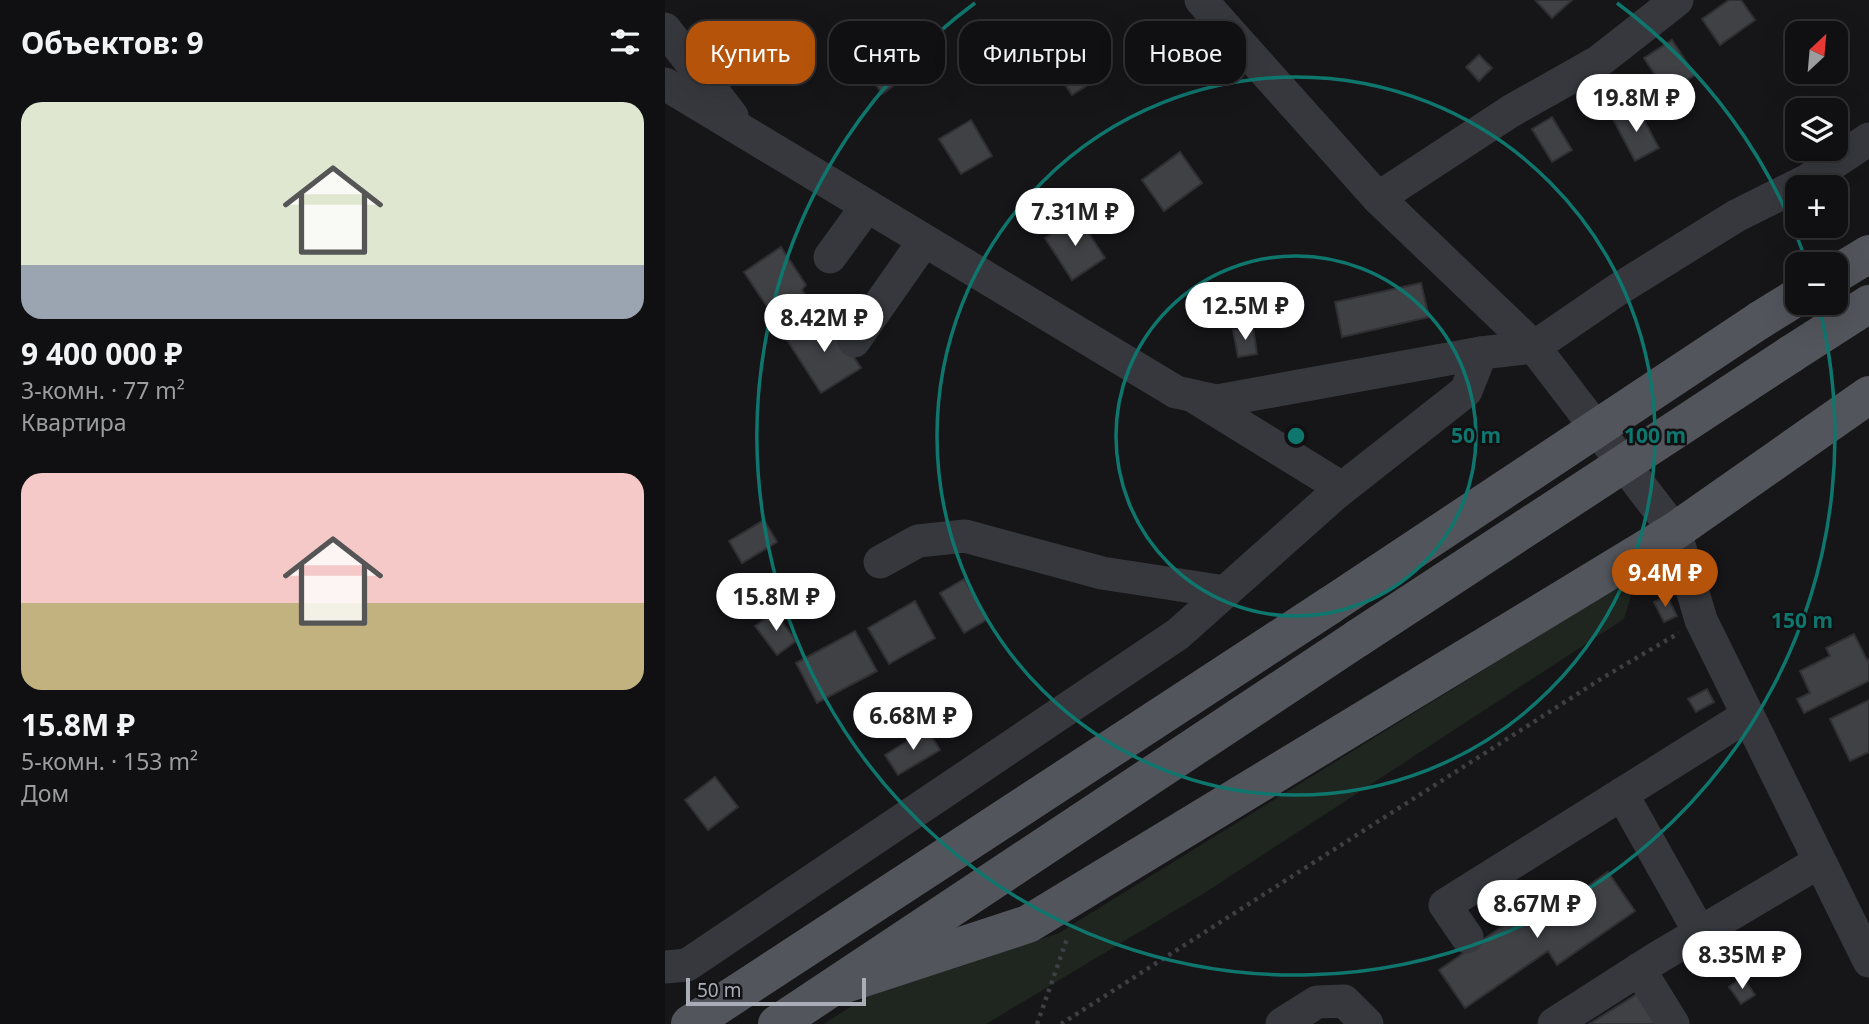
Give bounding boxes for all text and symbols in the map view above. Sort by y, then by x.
chip: Купить [686,21,815,84]
chip: Снять [829,21,945,84]
chip: Фильтры [959,21,1111,84]
chip: Новое [1125,21,1246,84]
north arrow [1785,21,1848,84]
map controls [1785,21,1848,315]
text: Объектов: 9 [21,22,204,63]
icon: filters [606,23,644,61]
pin: 19.8M ₽ [1571,74,1701,134]
text: 19.8M ₽ [1592,81,1680,113]
button: layers [1785,98,1848,161]
icon: home [270,147,396,273]
button: + [1785,175,1848,238]
pin: 7.31M ₽ [1010,188,1140,248]
text: 7.31M ₽ [1031,195,1119,227]
button: − [1785,252,1848,315]
pin: 12.5M ₽ [1180,282,1310,342]
text: 12.5M ₽ [1201,289,1289,321]
pin: 8.42M ₽ [759,294,889,354]
text: 8.42M ₽ [780,301,868,333]
text: 9 400 000 ₽ [21,333,183,374]
text: 3-комн. · 77 m² [21,374,185,406]
text: Квартира [21,406,127,438]
text: 50 m [1451,421,1501,449]
text: 100 m [1624,421,1686,449]
centre of rings [1284,424,1308,448]
icon: home [270,518,396,644]
pin: 9.4M ₽ [1608,550,1722,609]
text: 9.4M ₽ [1628,556,1702,588]
pin: 15.8M ₽ [711,574,841,633]
text: 15.8M ₽ [732,580,820,612]
text: 150 m [1771,606,1833,634]
pin: 6.68M ₽ [848,692,978,752]
text: 6.68M ₽ [869,699,957,731]
text: 15.8M ₽ [21,704,135,745]
text: 5-комн. · 153 m² [21,745,198,777]
text: Дом [21,777,69,809]
pin: 8.67M ₽ [1472,880,1602,940]
text: 8.67M ₽ [1493,887,1581,919]
pin: 8.35M ₽ [1677,932,1807,991]
text: 8.35M ₽ [1698,938,1786,970]
scale bar [686,975,866,1007]
text: 50 m [697,977,741,1003]

